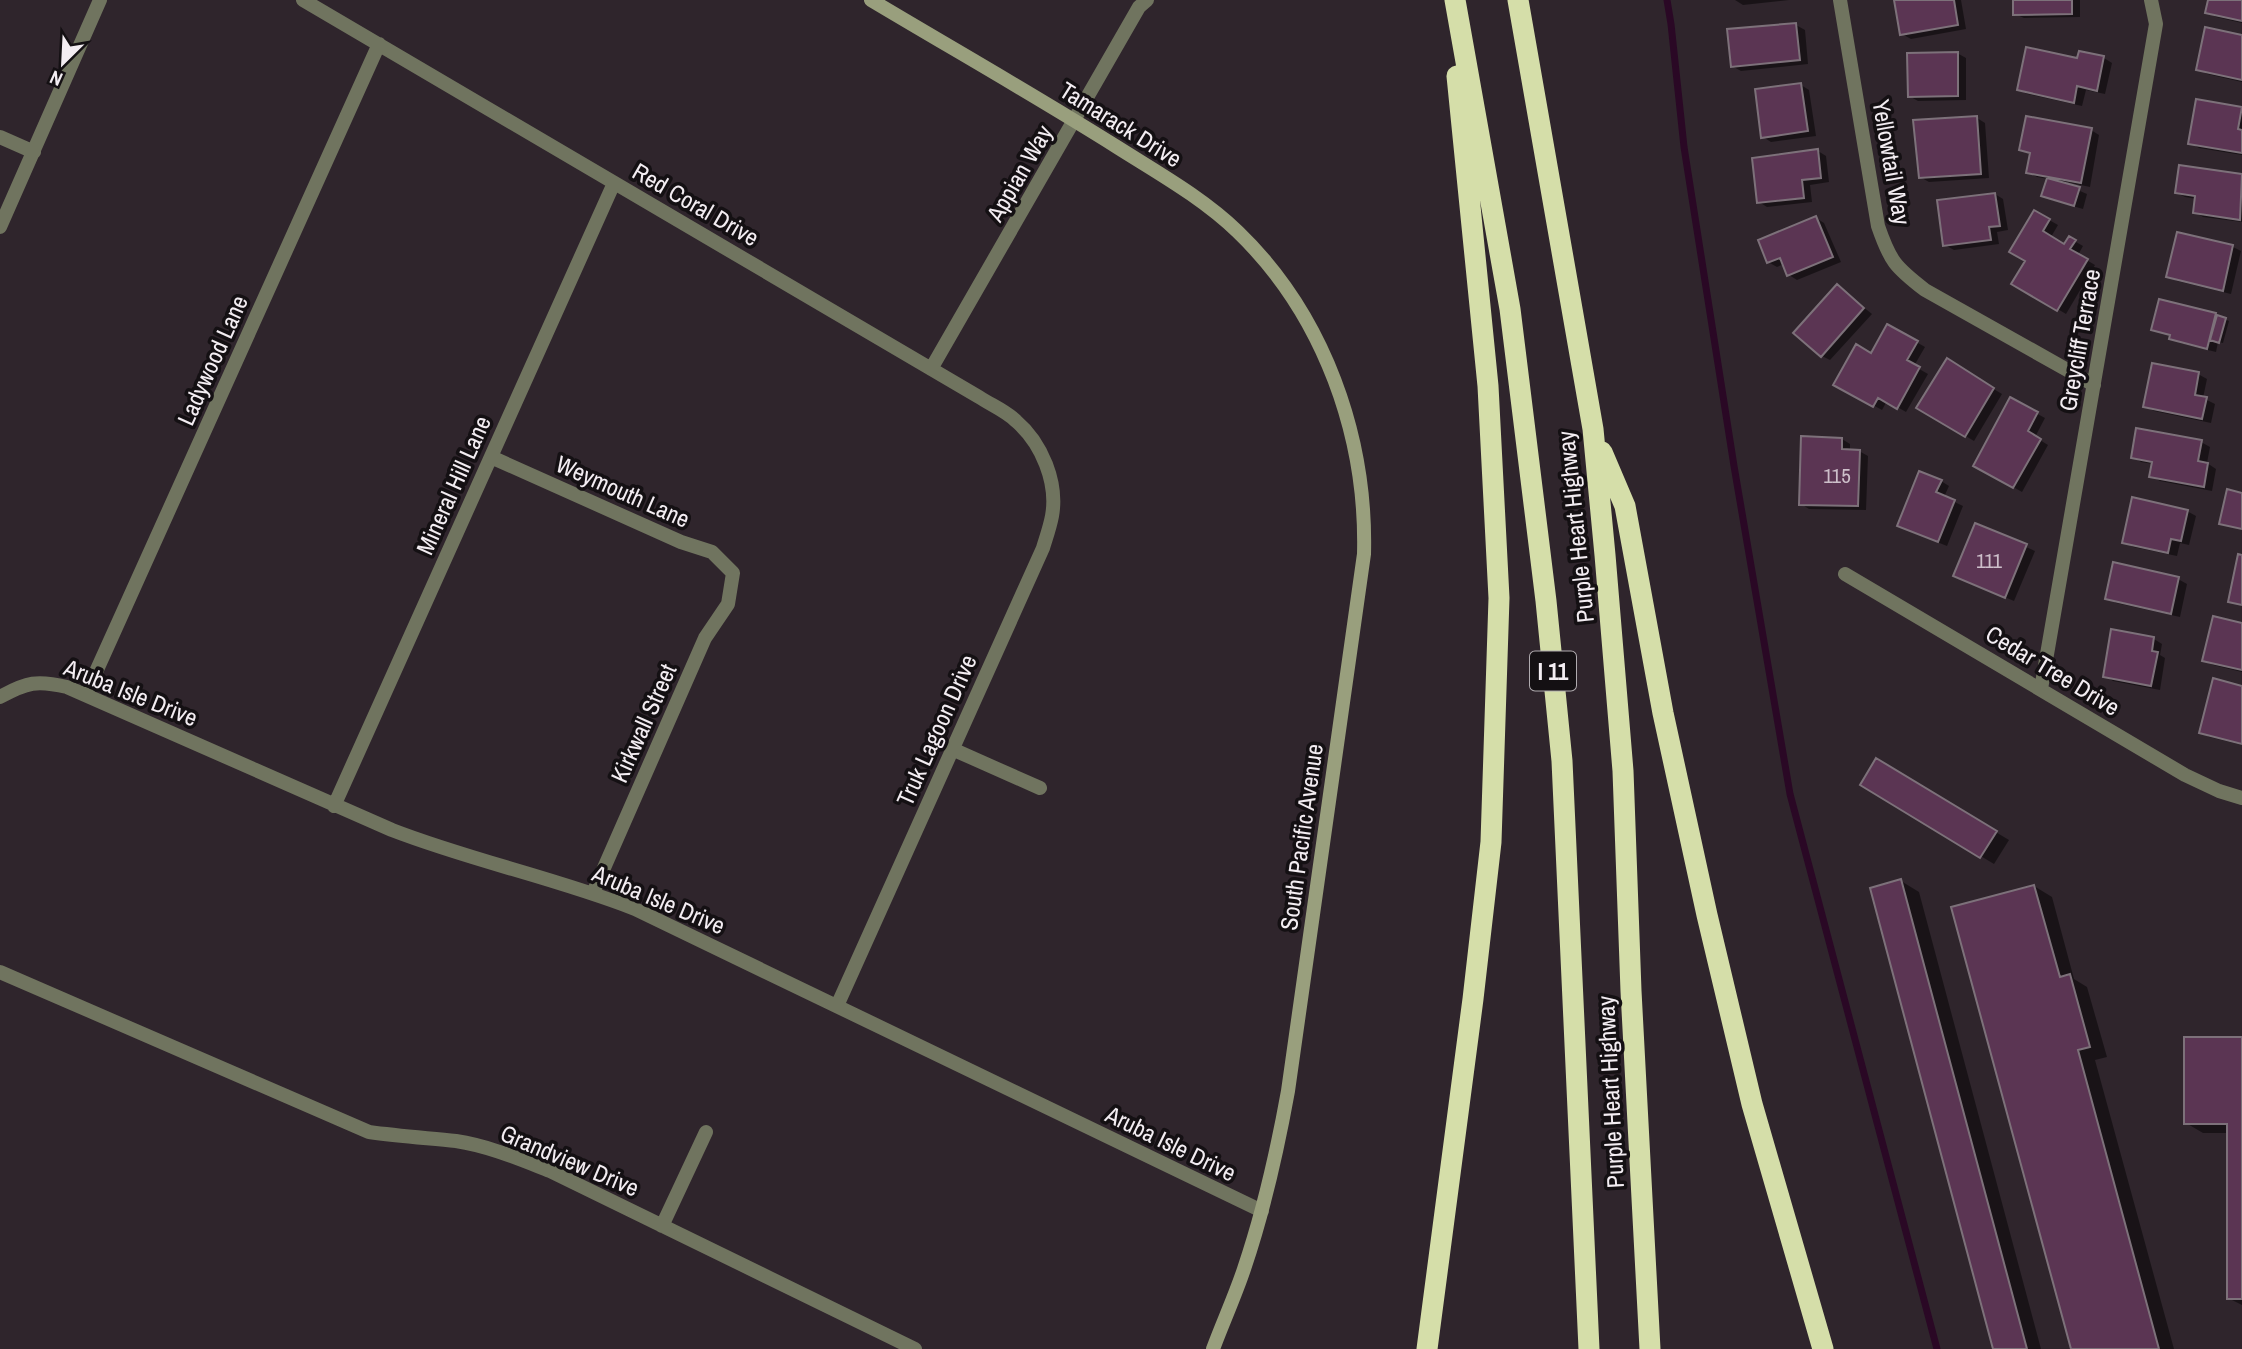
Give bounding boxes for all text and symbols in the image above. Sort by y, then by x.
north arrow [28,28,98,98]
text: N [46,64,67,93]
street label: Tamarack Drive [1054,74,1188,174]
street label: Yellowtail Way [1865,97,1919,227]
street label: Appian Way [978,119,1060,228]
street label: Red Coral Drive [627,155,765,253]
street label: Greycliff Terrace [2051,266,2107,414]
street label: Ladywood Lane [169,290,255,430]
street label: Mineral Hill Lane [408,411,498,559]
street label: Purple Heart Highway [1549,429,1601,624]
street label: Weymouth Lane [551,447,695,535]
house number: 115 [1823,461,1851,490]
house number: 111 [1976,546,2003,575]
street label: Cedar Tree Drive [1980,617,2126,723]
street label: Truk Lagoon Drive [888,649,984,811]
street label: Aruba Isle Drive [59,650,202,733]
road number: I 11 [1530,652,1576,691]
street label: Kirkwall Street [603,658,684,787]
street label: South Pacific Avenue [1272,742,1330,932]
street label: Aruba Isle Drive [587,856,730,941]
street label: Purple Heart Highway [1589,995,1631,1189]
street label: Aruba Isle Drive [1100,1097,1241,1188]
street label: Grandview Drive [496,1116,644,1204]

